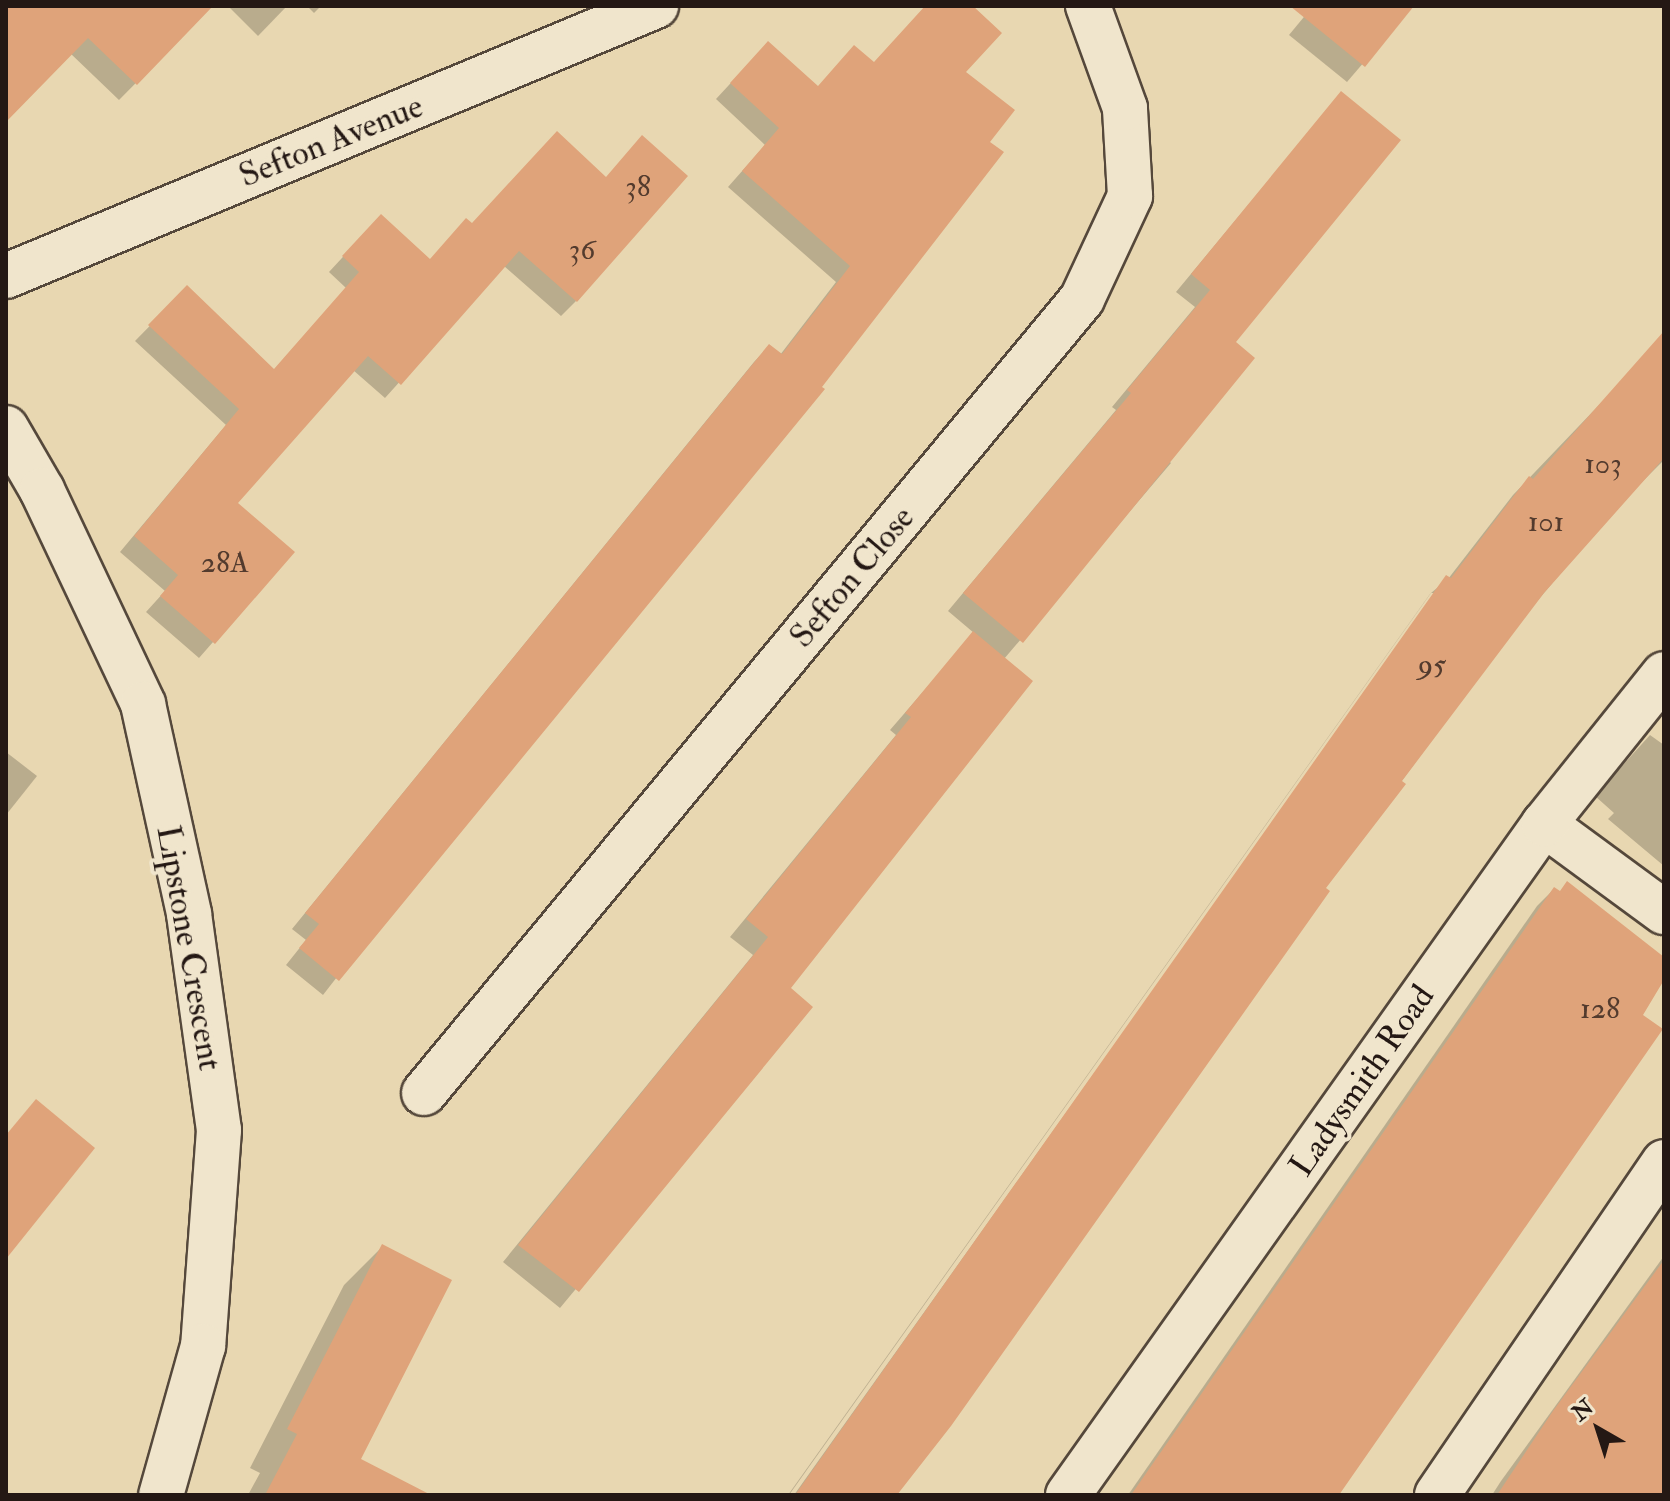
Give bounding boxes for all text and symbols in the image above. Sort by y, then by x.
street label: Sefton Avenue [233,86,429,196]
house number: 38 [625,169,651,205]
house number: 36 [569,232,595,268]
house number: 103 [1584,446,1622,482]
street label: Sefton Close [781,498,923,656]
house number: 101 [1528,504,1564,540]
house number: 28A [201,545,249,581]
house number: 95 [1418,647,1446,683]
street label: Lipstone Crescent [147,822,231,1074]
street label: Ladysmith Road [1281,977,1443,1185]
house number: 128 [1580,991,1620,1027]
north arrow [1558,1389,1638,1469]
text: N [1566,1393,1599,1427]

